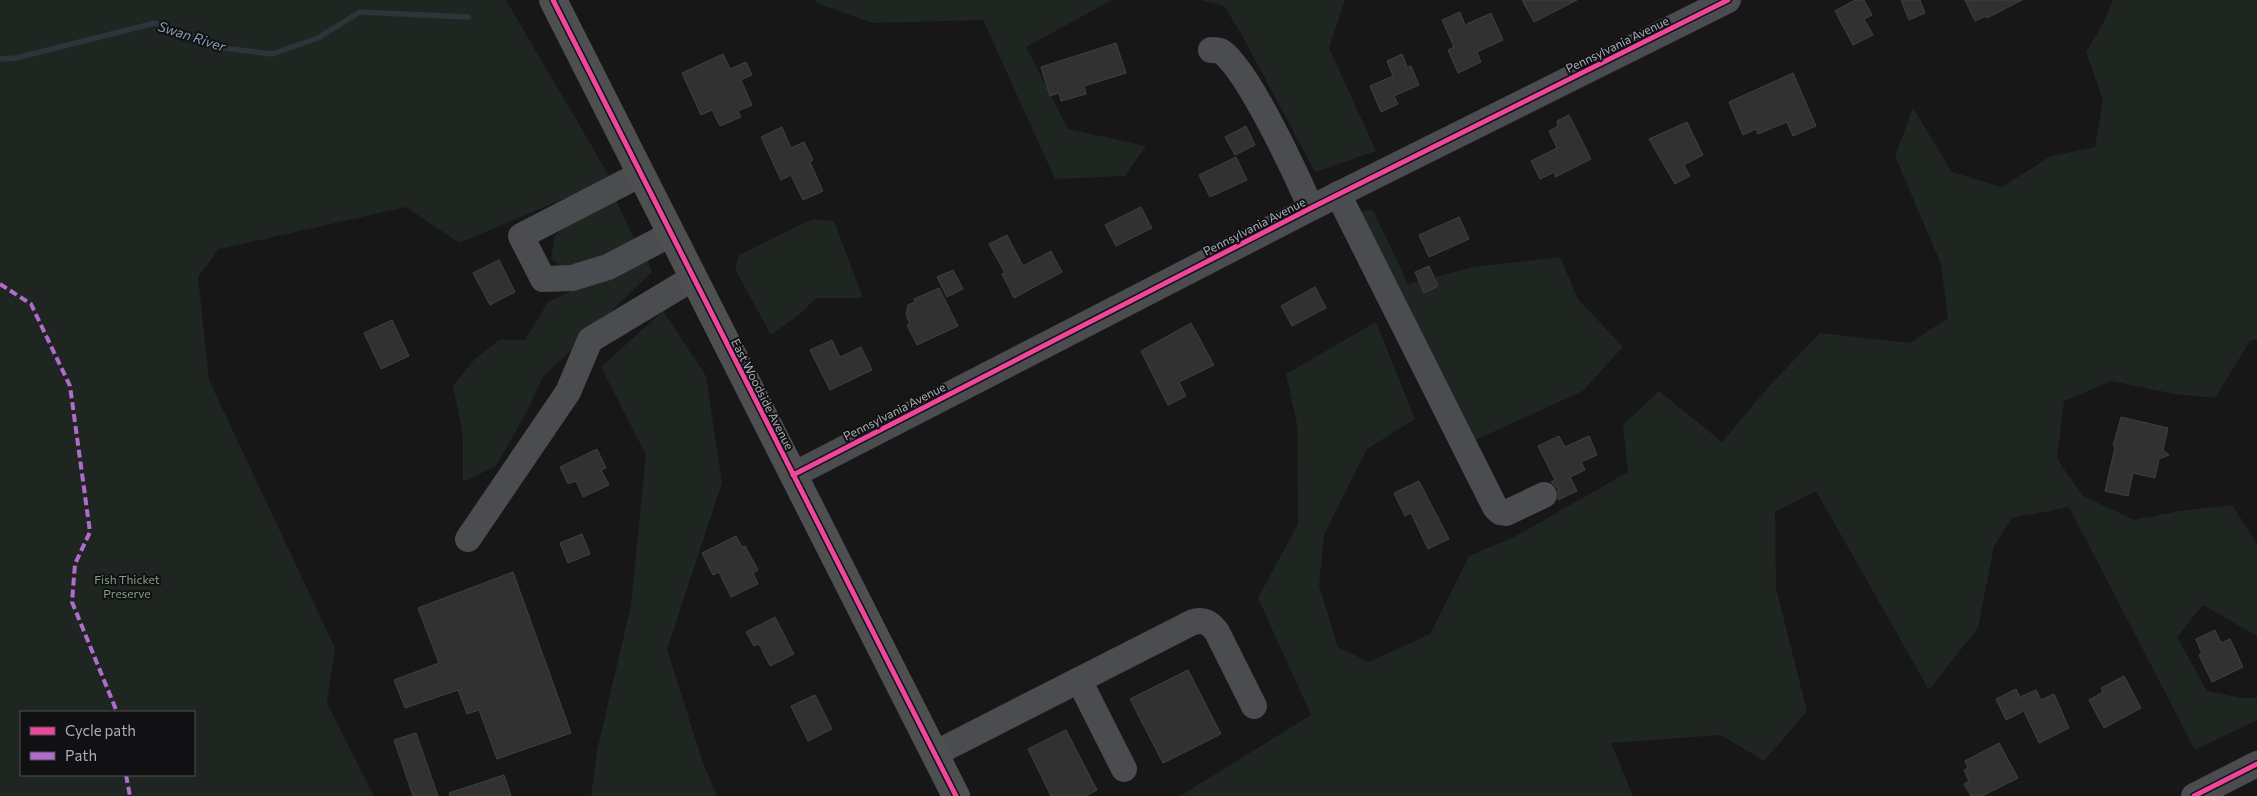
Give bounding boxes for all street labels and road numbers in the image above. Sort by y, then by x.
street label: Pennsylvania Avenue [1563,13,1671,75]
street label: Pennsylvania Avenue [1201,194,1307,258]
street label: East Woodside Avenue [729,336,797,452]
street label: Pennsylvania Avenue [841,379,947,443]

